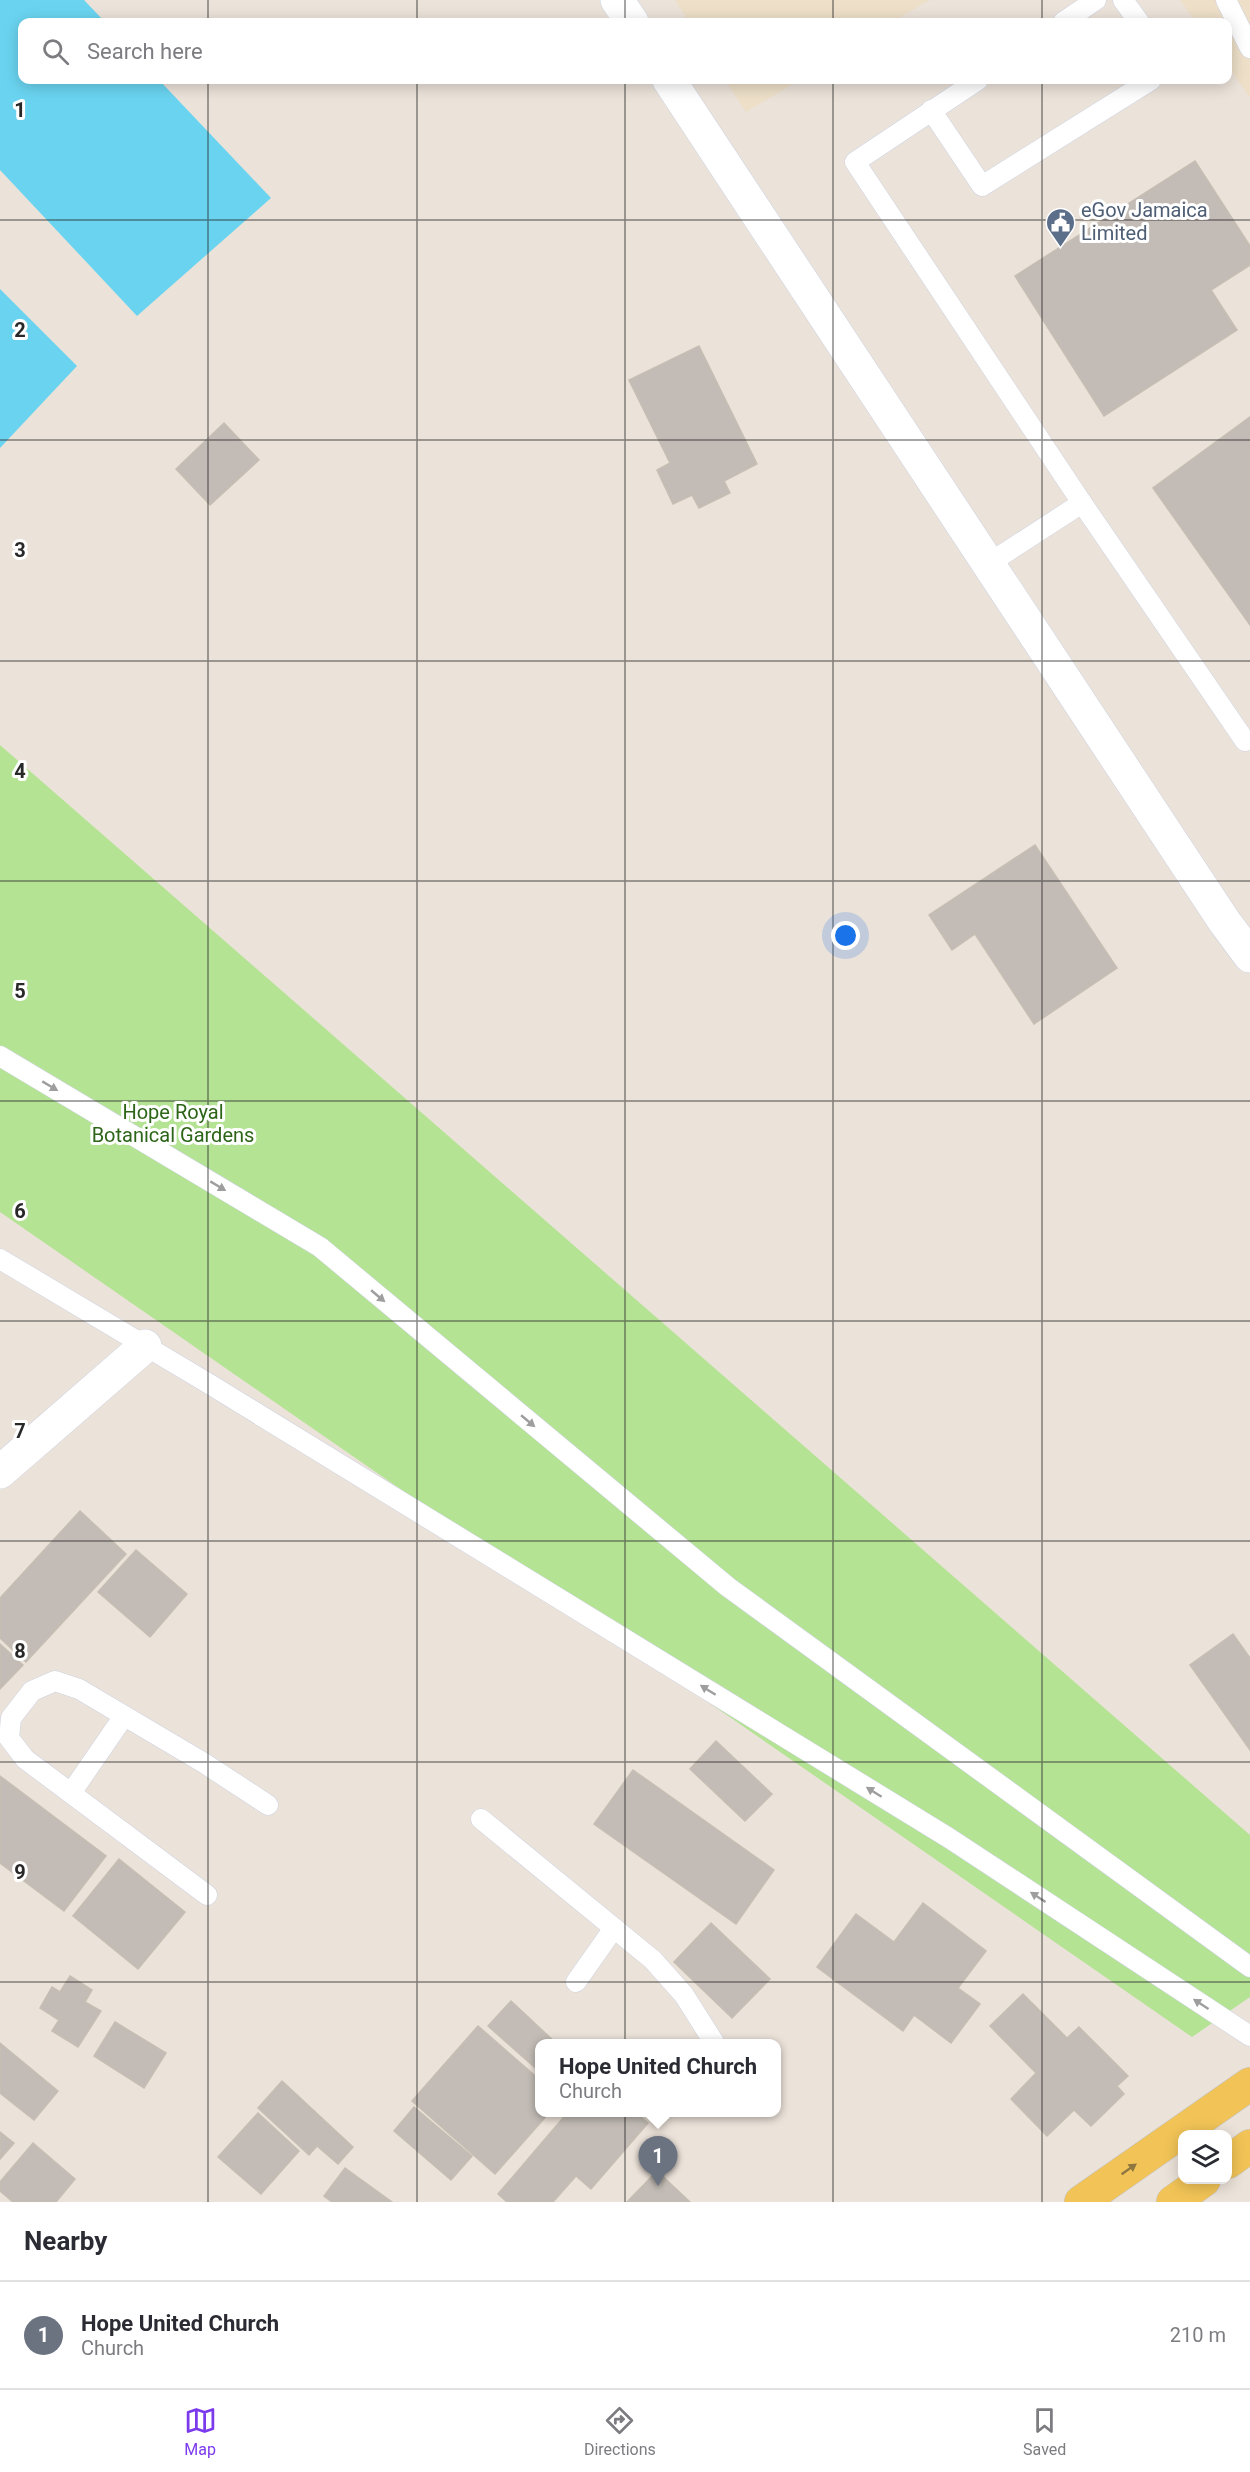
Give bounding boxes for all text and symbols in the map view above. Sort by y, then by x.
search box [18,18,1232,84]
icon: search [39,35,72,68]
text: Search here [87,39,203,64]
text: 1 [14,98,26,122]
place label: eGov Jamaica Limited [1081,198,1208,245]
public building icon: eGov Jamaica Limited [1044,206,1076,248]
text: 2 [14,318,26,342]
text: 3 [14,538,26,562]
text: 4 [14,759,26,783]
your location [831,921,860,950]
text: 5 [14,979,26,1003]
one-way arrow [42,1081,58,1092]
park label: Hope Royal Botanical Gardens [92,1100,254,1147]
one-way arrow [210,1181,227,1191]
text: 6 [14,1199,26,1223]
one-way arrow [370,1289,386,1302]
one-way arrow [520,1414,536,1427]
text: 7 [14,1419,26,1443]
text: 8 [14,1639,26,1663]
one-way arrow [700,1685,716,1696]
one-way arrow [866,1787,882,1798]
text: 9 [14,1860,26,1884]
one-way arrow [1030,1892,1046,1903]
one-way arrow [1193,1999,1209,2010]
popup [535,2039,781,2117]
text: Hope United Church [559,2054,757,2079]
text: Church [559,2079,622,2103]
map controls [1178,2130,1232,2184]
button: layers [1178,2130,1232,2184]
pin: 1 [638,2136,678,2186]
one-way arrow [1120,2163,1136,2175]
text: Nearby [24,2226,107,2256]
text: Hope United Church [81,2311,279,2336]
text: 1 [38,2323,49,2347]
text: 210 m [1170,2323,1226,2347]
text: Church [81,2336,144,2360]
tab: Map [184,2404,217,2459]
tab: Directions [584,2404,656,2459]
tab: Saved [1023,2404,1066,2459]

